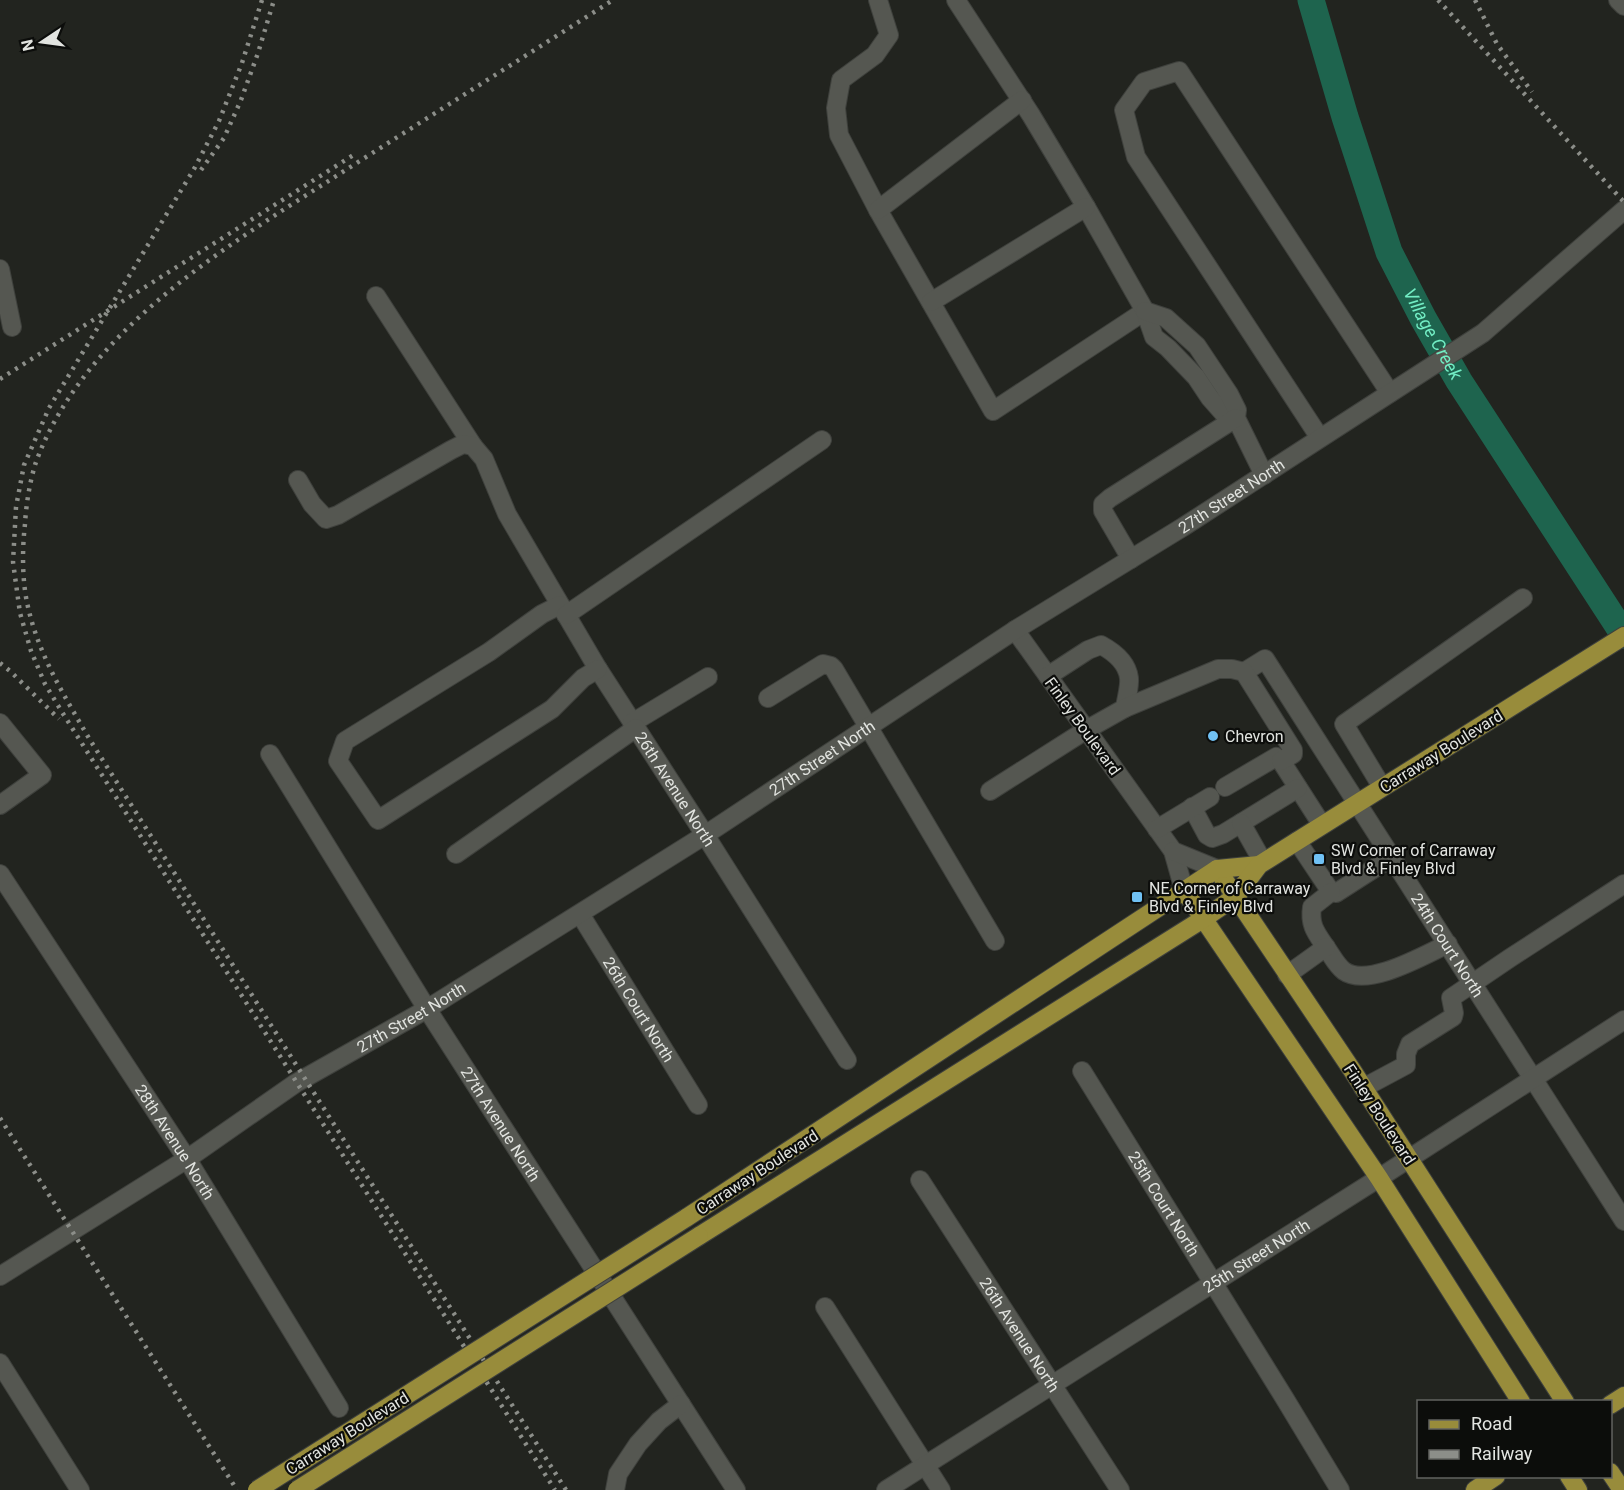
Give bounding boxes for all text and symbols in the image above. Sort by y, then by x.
north arrow [12,12,72,72]
text: N [17,38,38,53]
water label: Village Creek [1400,285,1468,384]
street label: 27th Street North [1175,455,1288,538]
street label: Finley Boulevard [1041,674,1124,779]
street label: Carraway Boulevard [1376,706,1506,797]
street label: 27th Street North [766,716,879,800]
place label: Chevron [1225,727,1284,746]
street label: 26th Avenue North [631,728,719,850]
marker: Chevron [1206,729,1220,743]
place label: SW Corner of Carraway Blvd & Finley Blvd [1331,841,1496,878]
marker: SW Corner of Carraway Blvd & Finley Blvd [1312,852,1326,866]
place label: NE Corner of Carraway Blvd & Finley Blvd [1149,879,1311,916]
marker: NE Corner of Carraway Blvd & Finley Blvd [1130,890,1144,904]
street label: 24th Court North [1407,890,1487,1001]
street label: 26th Court North [599,954,678,1066]
street label: 27th Street North [354,978,469,1057]
street label: Finley Boulevard [1340,1060,1419,1168]
street label: 27th Avenue North [457,1063,544,1185]
street label: 28th Avenue North [131,1081,218,1203]
street label: Carraway Boulevard [693,1126,822,1219]
street label: 25th Court North [1124,1148,1203,1260]
street label: 25th Street North [1199,1215,1313,1297]
street label: 26th Avenue North [975,1274,1063,1396]
street label: Carraway Boulevard [282,1388,412,1479]
legend [1417,1400,1612,1478]
text: Road [1471,1413,1512,1434]
text: Railway [1471,1443,1533,1464]

